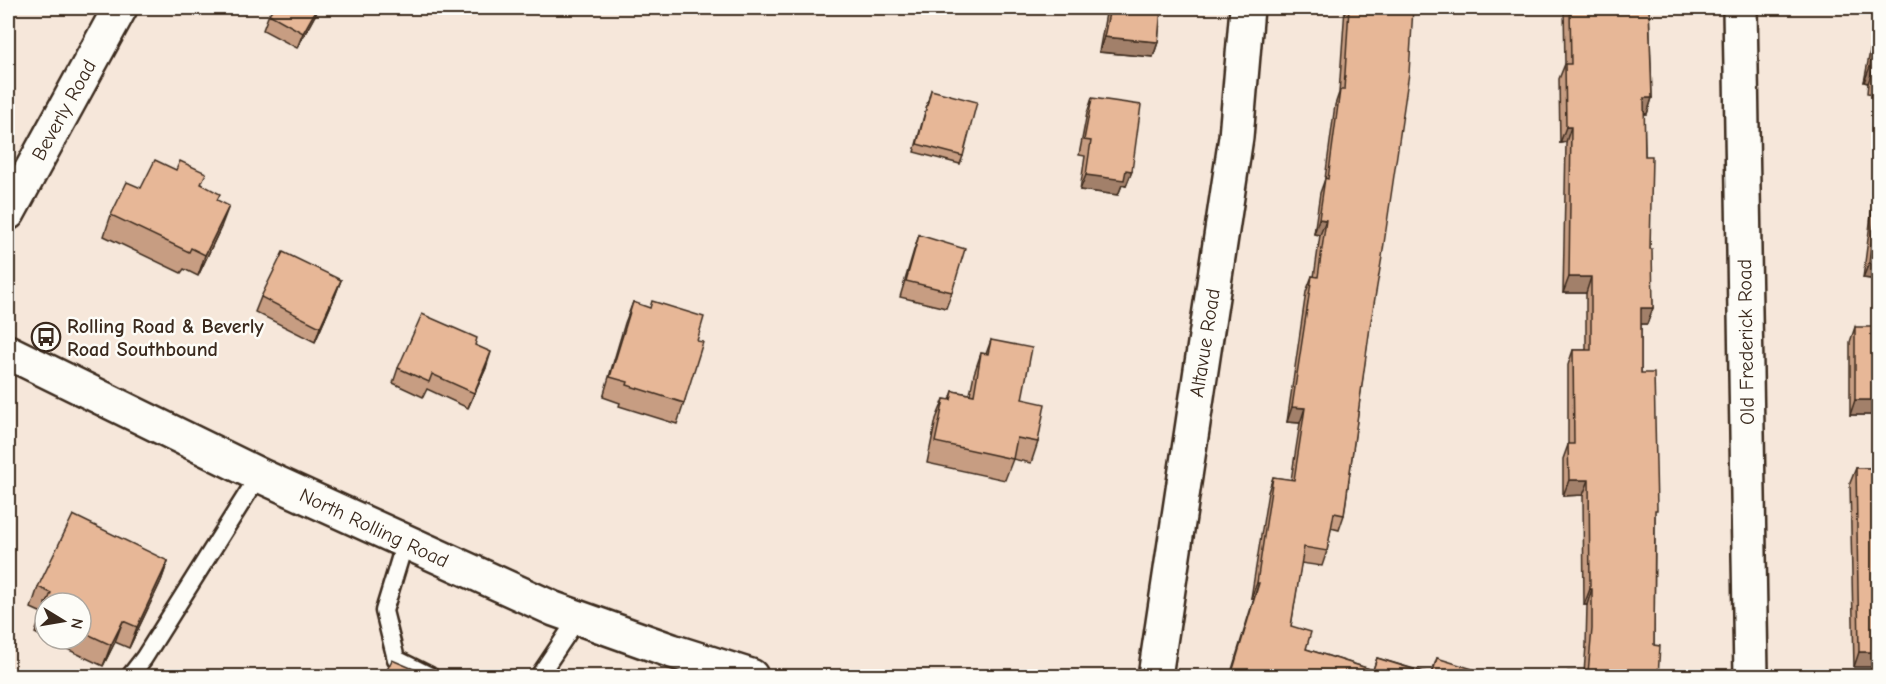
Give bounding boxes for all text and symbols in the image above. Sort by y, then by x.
street label: Beverly Road [27,56,101,164]
street label: Old Frederick Road [1733,259,1759,425]
street label: Altavue Road [1185,287,1225,399]
place label: Rolling Road & Beverly Road Southbound [67,315,264,361]
bus stop icon: Rolling Road & Beverly Road Southbound [30,321,62,353]
street label: North Rolling Road [296,483,452,573]
north arrow [33,591,93,651]
text: N [67,617,87,631]

